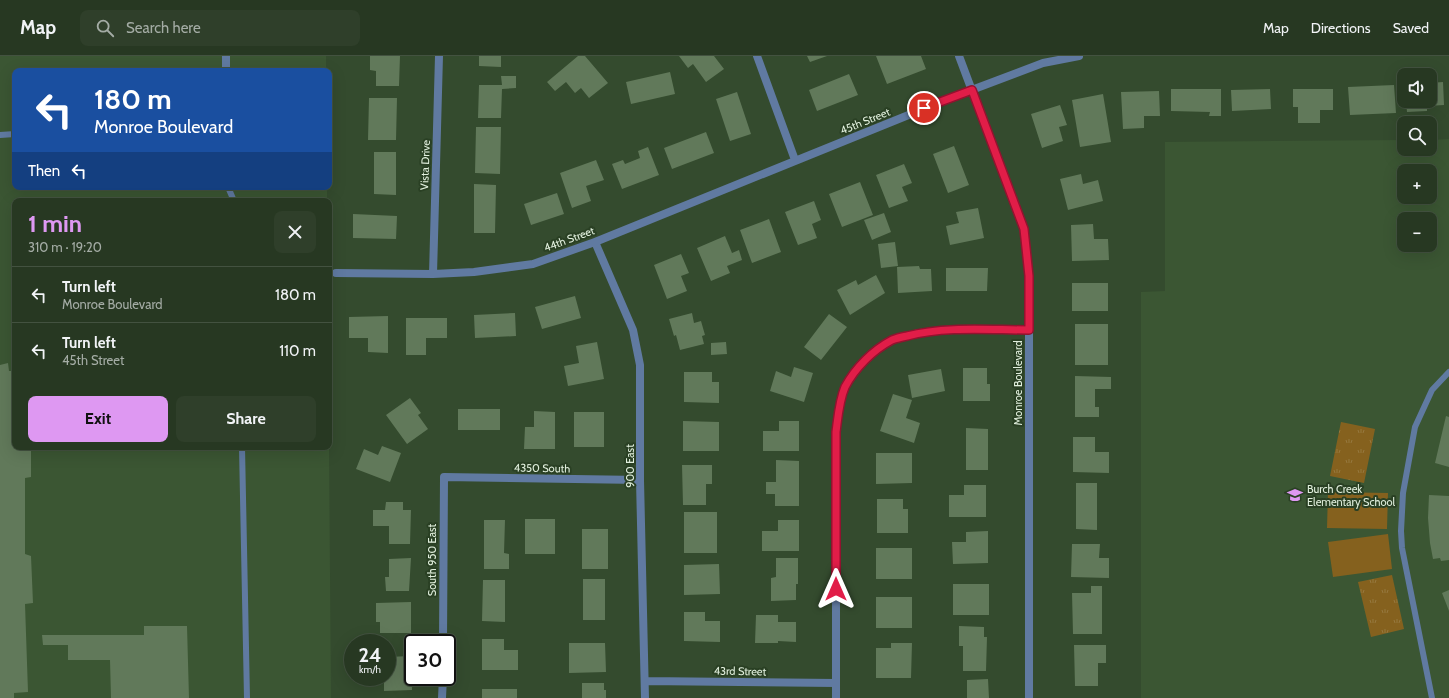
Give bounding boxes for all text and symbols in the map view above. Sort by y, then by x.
search box [80,10,360,46]
text: Map [20,16,56,39]
icon: search [94,17,116,39]
text: Search here [126,19,201,37]
text: Map [1263,19,1289,37]
text: Directions [1311,19,1371,37]
text: Saved [1393,19,1429,37]
map controls [1397,68,1437,252]
button: sound [1397,68,1437,108]
text: 180 m [94,82,172,116]
icon: left [28,84,80,136]
pin [907,91,941,125]
icon: arrive [913,97,935,119]
street label: 45th Street [838,105,892,137]
text: Monroe Boulevard [94,116,233,138]
button: search [1397,116,1437,156]
street label: Vista Drive [417,139,433,190]
icon: left [68,160,90,182]
text: Then [28,162,60,180]
button: + [1397,164,1437,204]
text: 1 min [28,209,82,238]
button: close [274,211,316,253]
button: − [1397,212,1437,252]
street label: 44th Street [542,223,597,255]
text: 310 m · 19:20 [28,239,102,255]
text: Turn left [62,278,116,296]
icon: left [28,284,50,306]
text: 180 m [275,286,316,304]
text: Monroe Boulevard [62,296,163,312]
text: Turn left [62,334,116,352]
icon: left [28,340,50,362]
street label: Monroe Boulevard [1011,340,1025,426]
text: 110 m [279,342,316,360]
text: 45th Street [62,352,124,368]
button: Exit [28,396,168,442]
button: Share [176,396,316,442]
street label: 900 East [623,444,637,488]
street label: 4350 South [514,461,570,475]
place label: Burch Creek Elementary School [1307,482,1396,509]
school or university icon: Burch Creek Elementary School [1286,486,1304,504]
street label: South 950 East [425,524,439,596]
position arrow [815,568,857,610]
speed limit sign: 30 [404,634,456,686]
text: 24 [359,643,382,667]
text: km/h [359,663,381,676]
street label: 43rd Street [714,664,767,678]

